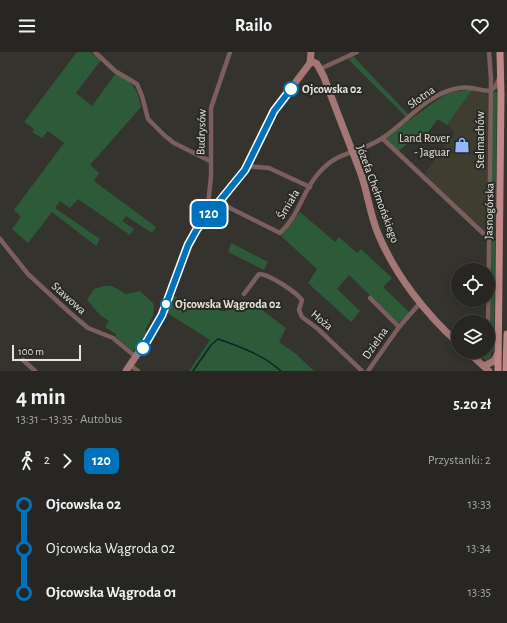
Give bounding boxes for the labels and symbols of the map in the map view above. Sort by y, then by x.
marker: Ojcowska 02 [283,81,299,97]
place label: Ojcowska 02 [302,83,362,96]
street label: Słotna [405,83,437,111]
street label: Budrysów [194,109,209,155]
street label: Stelmachów [474,111,486,169]
place label: Land Rover - Jaguar [399,132,450,158]
shop icon: Land Rover - Jaguar [453,136,471,154]
street label: Józefa Chełmońskiego [355,143,401,245]
street label: Jasnogórska [483,182,495,239]
street label: Śmiała [273,186,302,221]
line badge: 120 [186,201,232,227]
street label: Stawowa [49,279,89,317]
marker: Ojcowska Wągroda 02 [160,298,172,310]
place label: Ojcowska Wągroda 02 [175,298,281,311]
street label: Hoża [309,308,335,333]
street label: Dzielna [360,325,390,361]
unlabelled marker [135,340,151,356]
scale bar [12,343,81,362]

